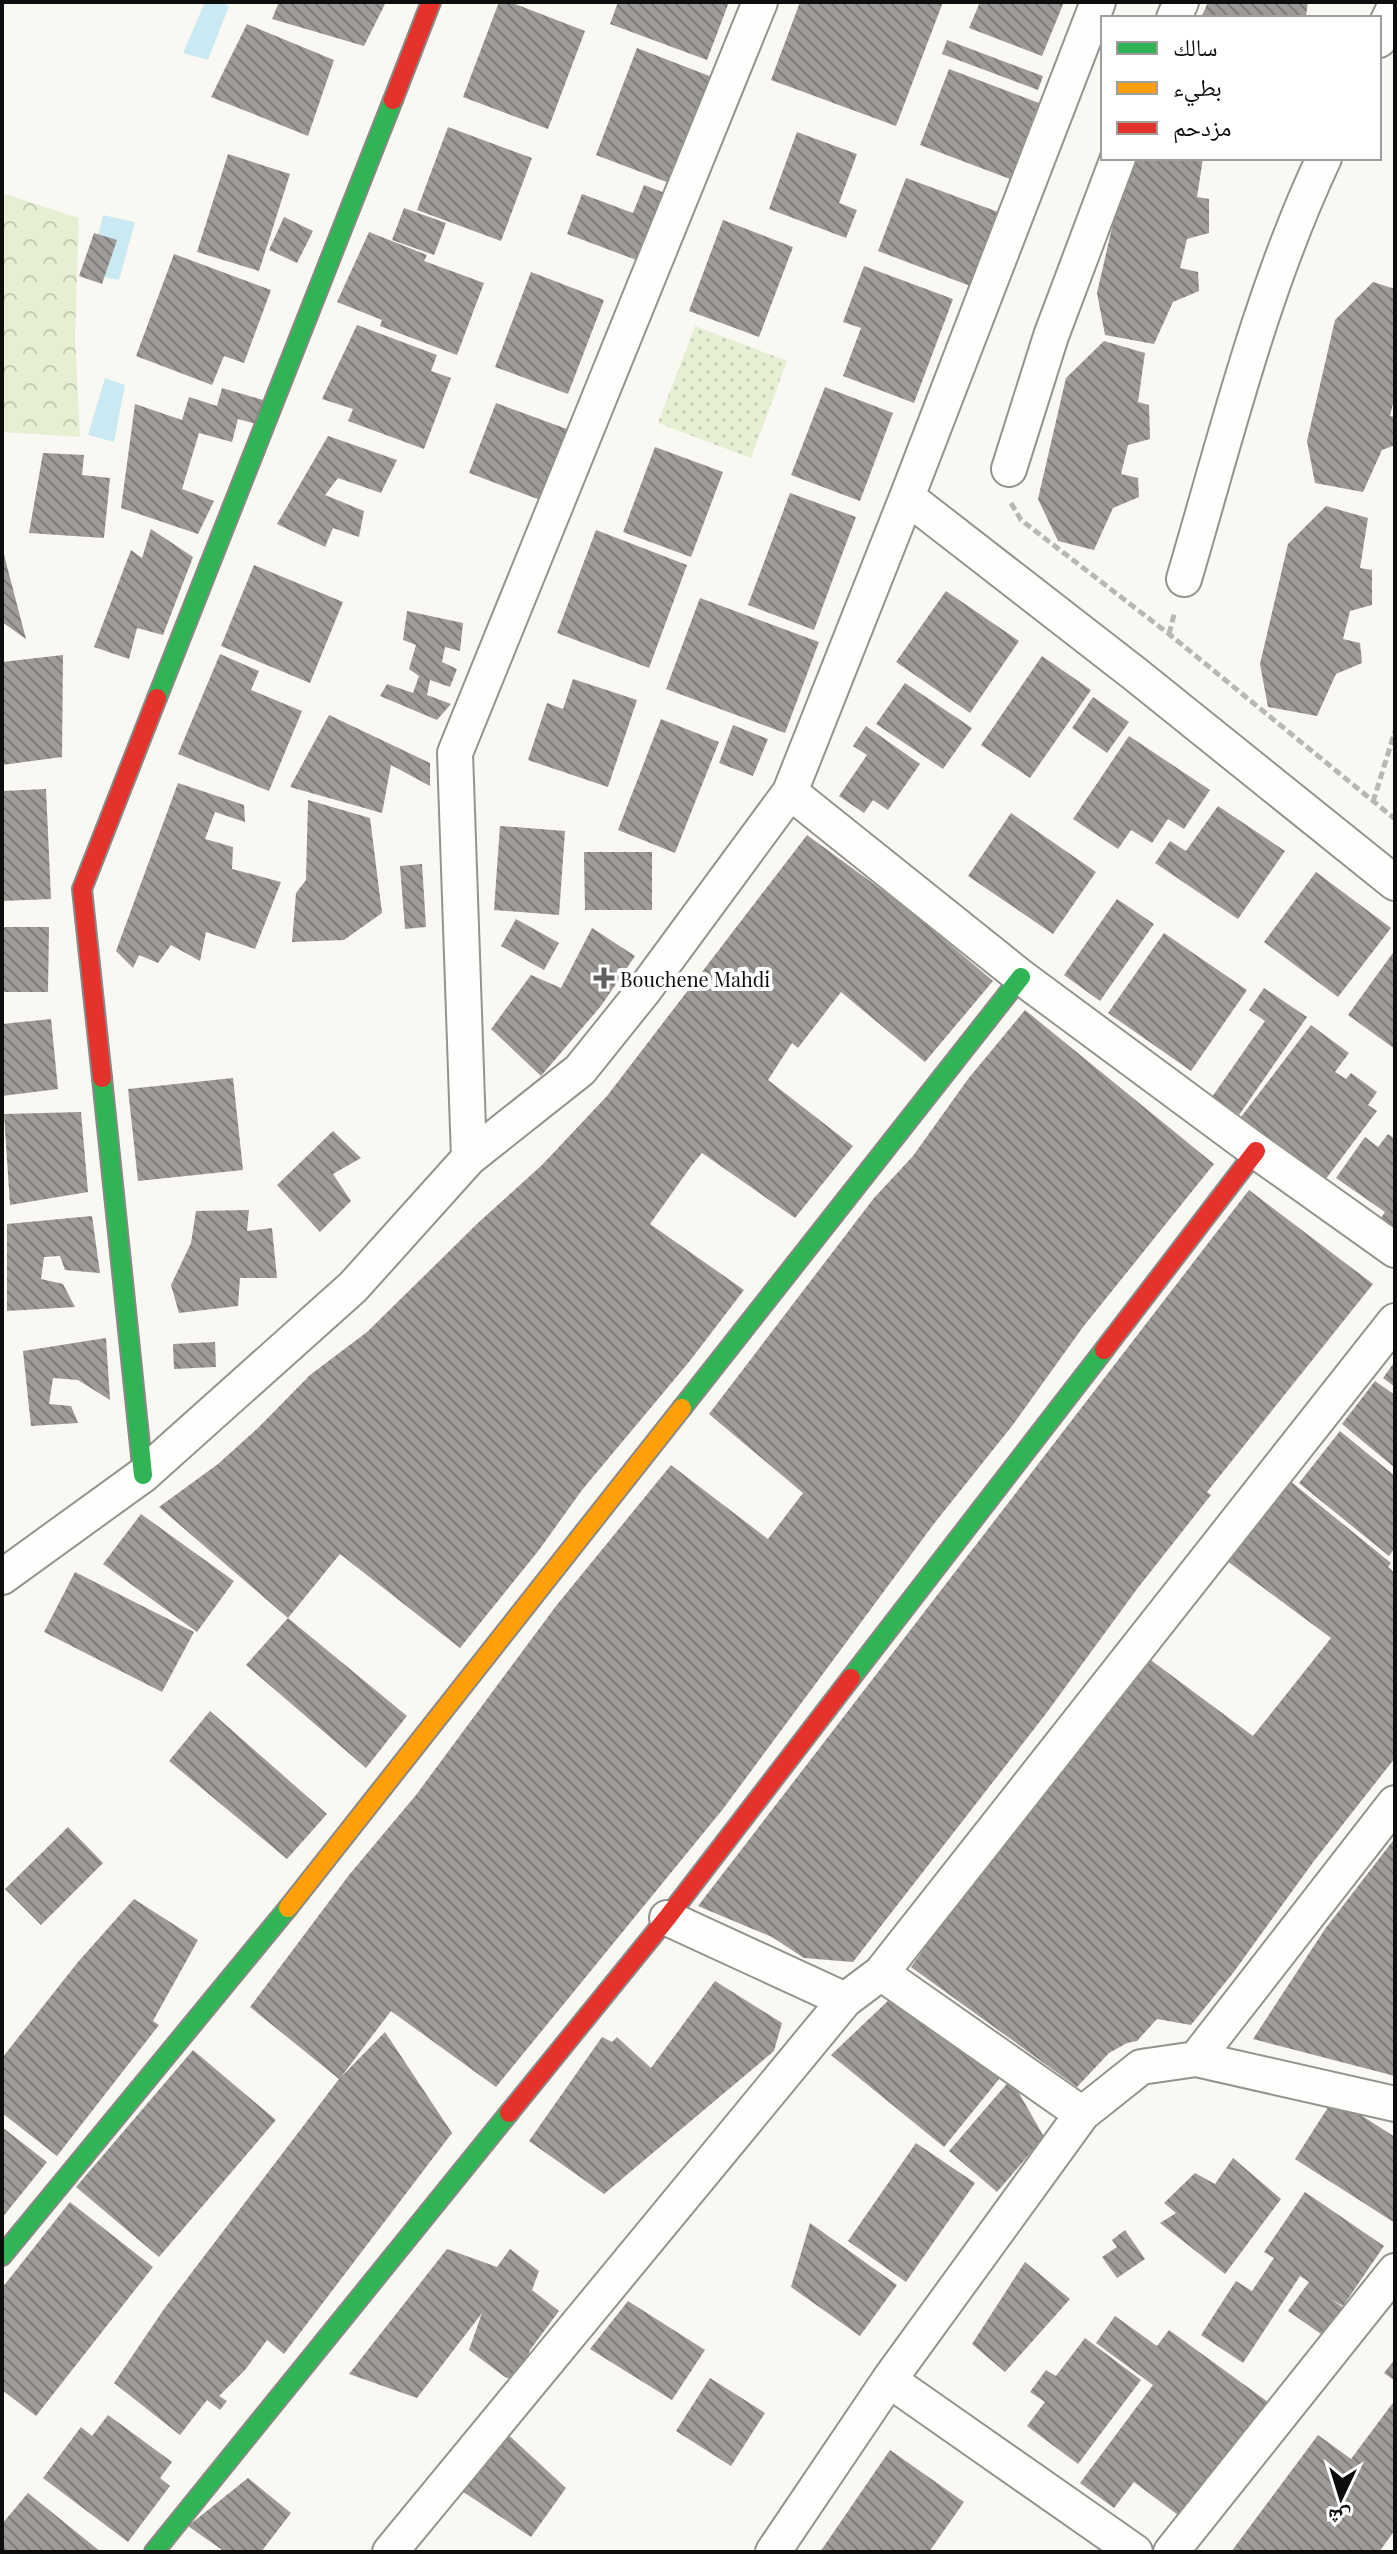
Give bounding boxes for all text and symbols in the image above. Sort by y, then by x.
legend [1101,16,1381,160]
text: سالك [1173,30,1218,62]
text: بطيء [1173,70,1222,107]
text: مزدحم [1173,110,1232,144]
place label: Bouchene Mahdi [620,965,770,992]
marker: Bouchene Mahdi [595,969,613,987]
north arrow [1301,2458,1381,2538]
text: ش [1327,2503,1352,2535]

